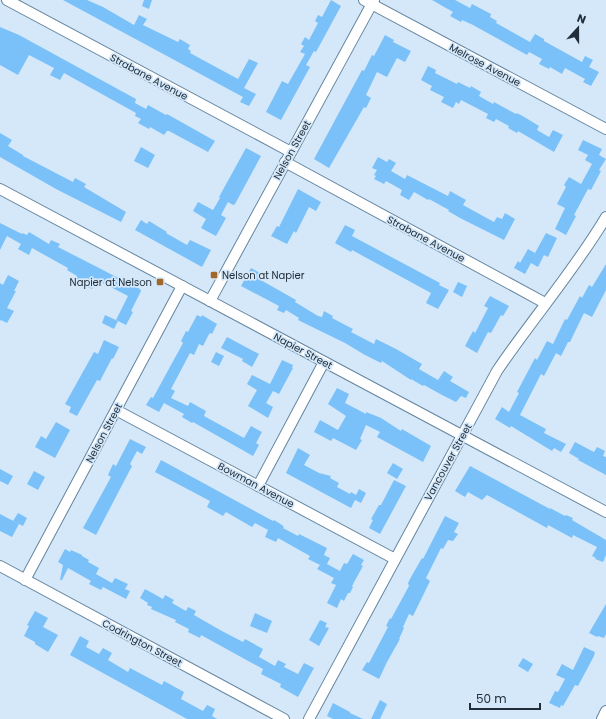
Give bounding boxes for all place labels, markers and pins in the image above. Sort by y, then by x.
place label: Nelson at Napier [222,268,305,283]
marker: Nelson at Napier [209,270,219,280]
place label: Napier at Nelson [70,275,152,290]
marker: Napier at Nelson [155,277,165,287]

